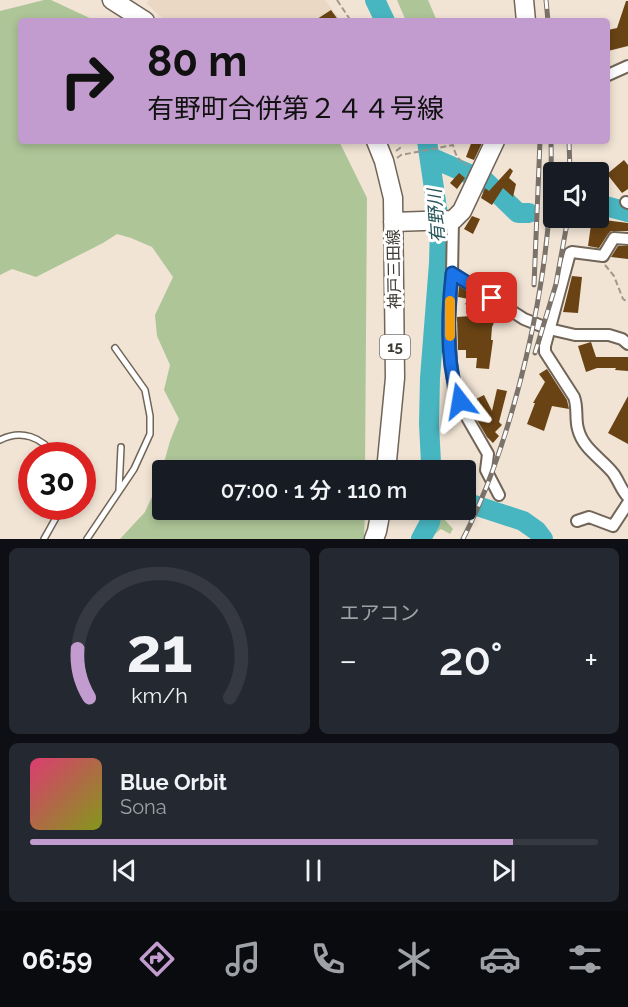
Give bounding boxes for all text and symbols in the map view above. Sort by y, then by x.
text: 80 m [147,37,247,86]
icon: right [48,42,126,120]
text: 有野町合併第２４４号線 [147,93,444,124]
map controls [543,162,609,228]
button: sound [543,162,609,228]
water label: 有野川 [424,186,448,244]
street label: 神戸三田線 [384,229,404,309]
pin [466,272,517,323]
icon: arrive [475,281,508,314]
road number: 15 [380,335,410,359]
position arrow [428,369,492,433]
speed limit sign: 30 [18,442,96,520]
text: 07:00 · 1 分 · 110 m [221,477,407,503]
text: エアコン [340,601,420,625]
text: 21 [126,613,192,687]
text: 20° [439,633,503,686]
text: − [340,641,357,680]
text: + [584,641,598,680]
text: km/h [131,683,188,708]
text: Blue Orbit [120,769,227,795]
text: Sona [120,795,167,819]
icon: previous [108,854,141,887]
icon: pause [297,854,330,887]
icon: next [487,854,520,887]
icon: directions [136,938,178,980]
icon: music [222,938,264,980]
icon: phone [307,938,349,980]
icon: climate [393,938,435,980]
icon: car [479,938,521,980]
icon: filters [564,938,606,980]
text: 06:59 [22,944,92,975]

